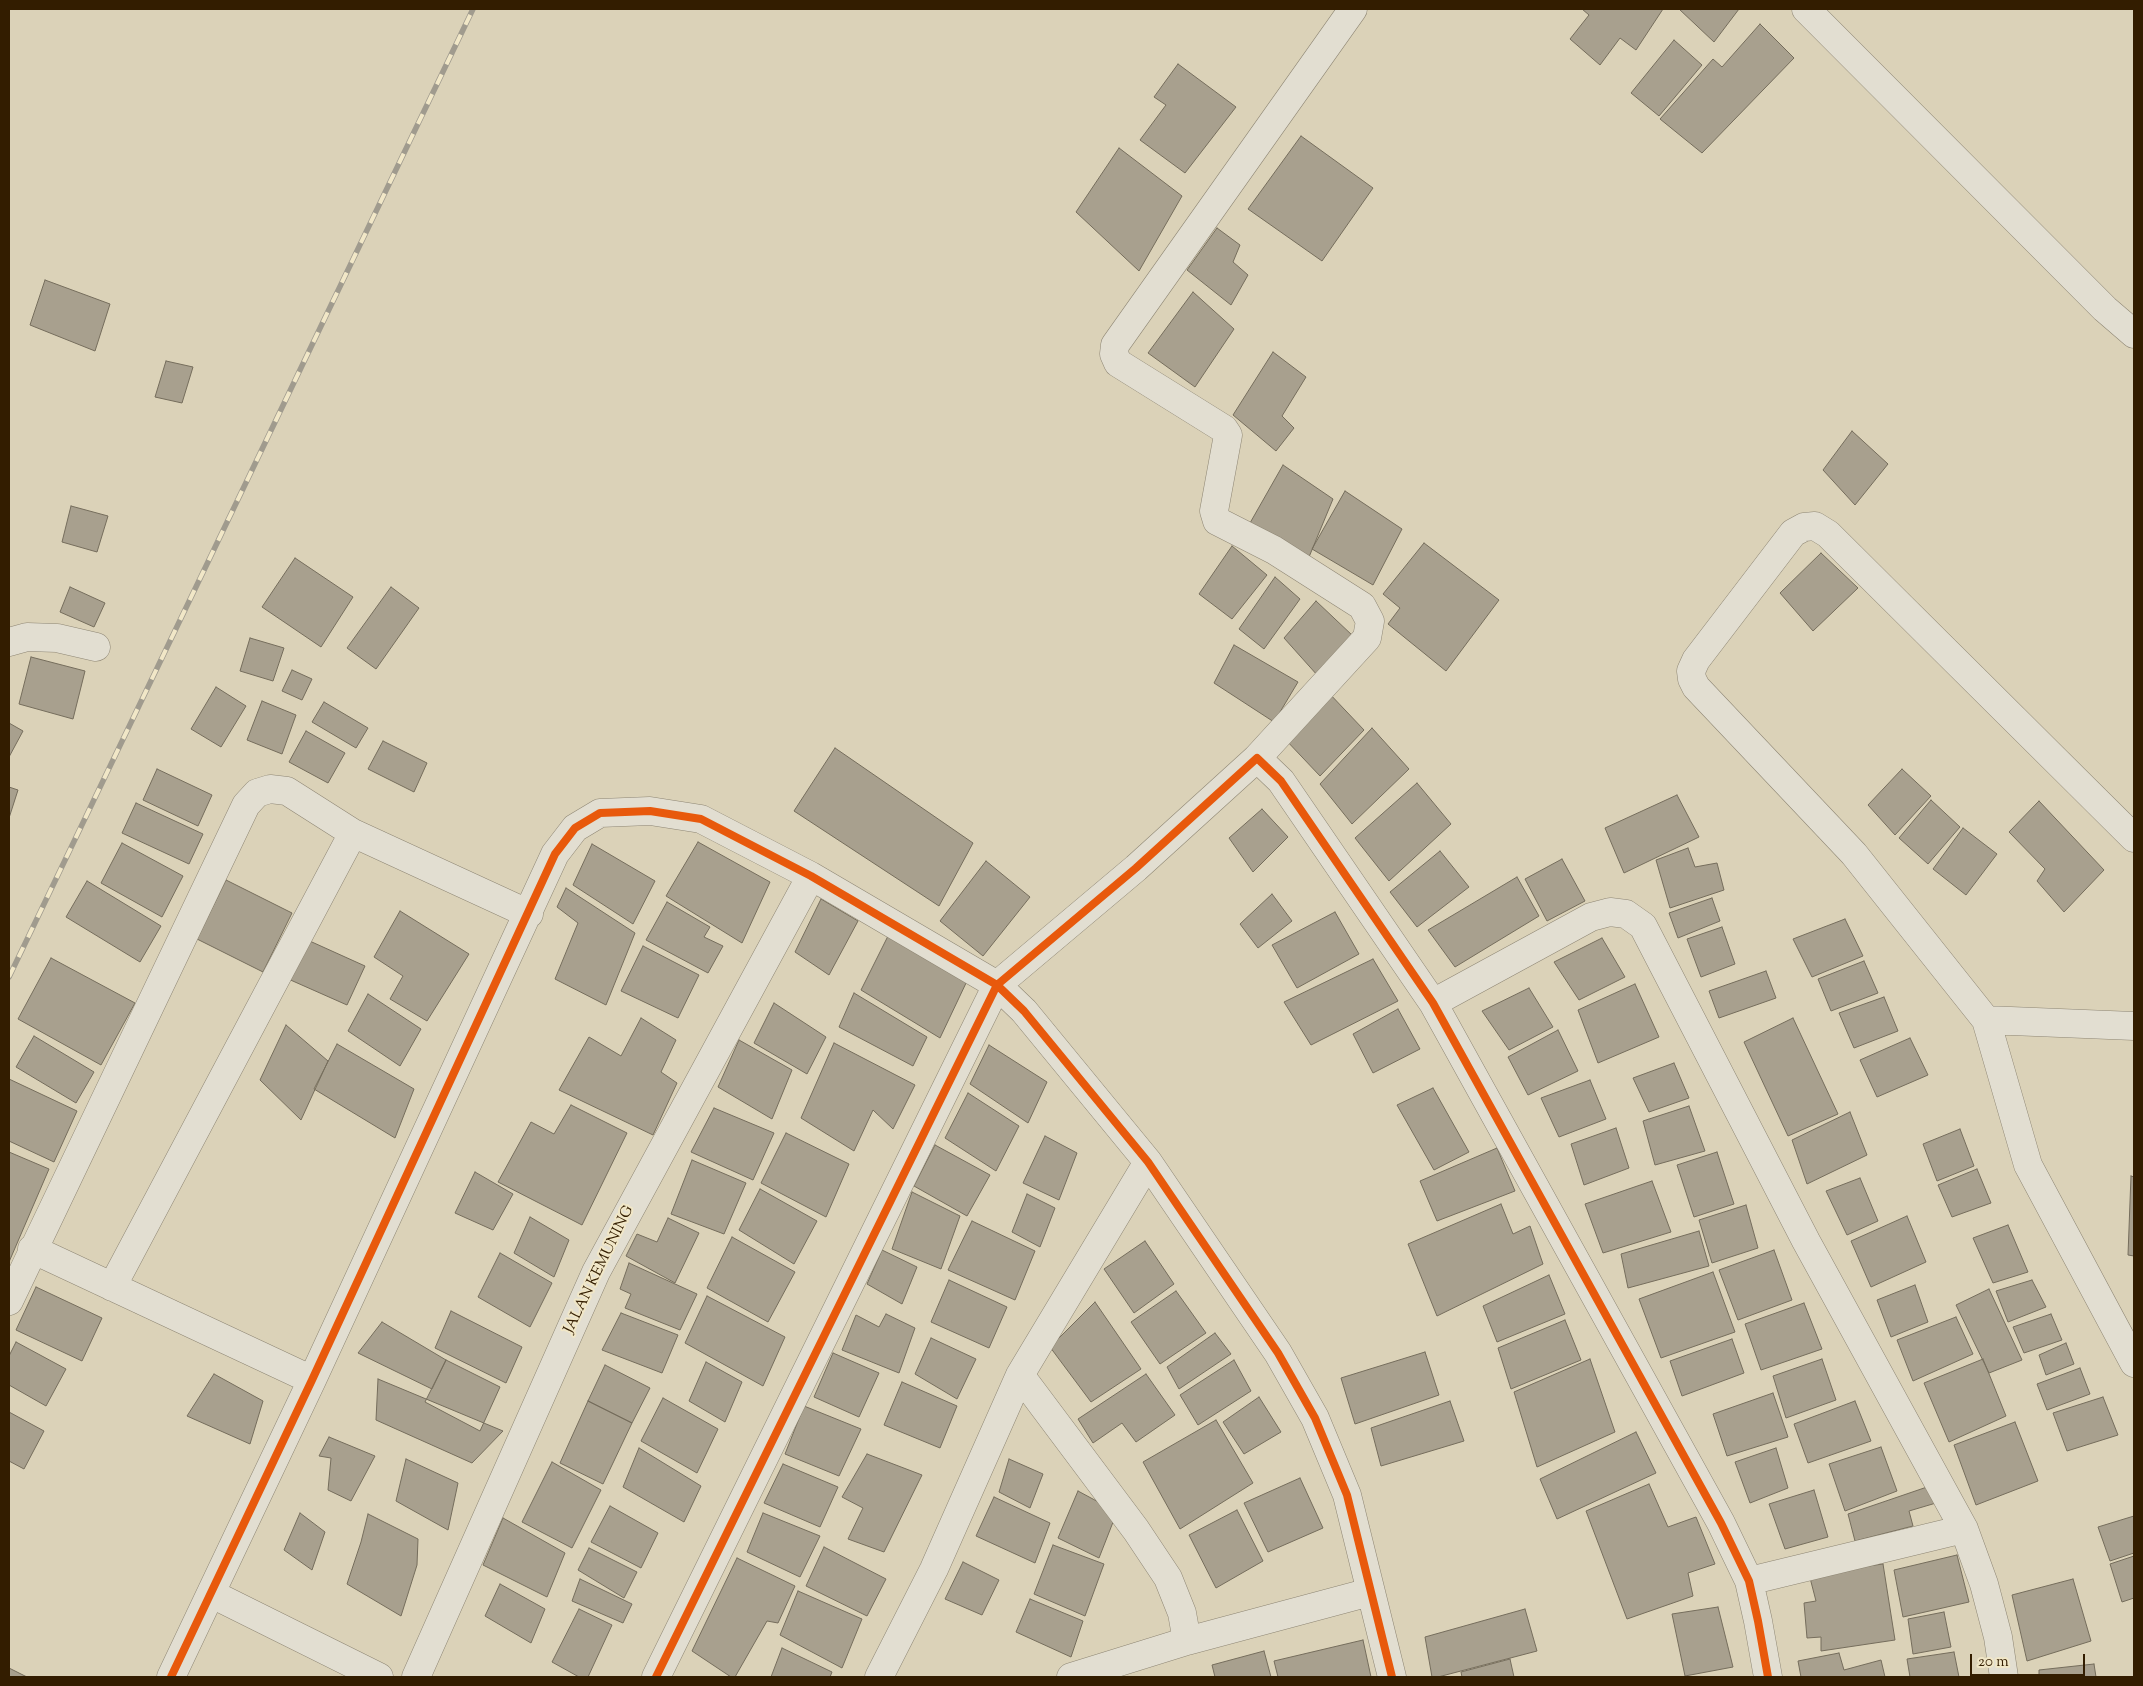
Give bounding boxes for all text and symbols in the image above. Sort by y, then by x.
street label: JALAN KEMUNING [561,1203,639,1337]
scale bar [1973,1644,2088,1676]
text: 20 m [1978,1652,2009,1673]

